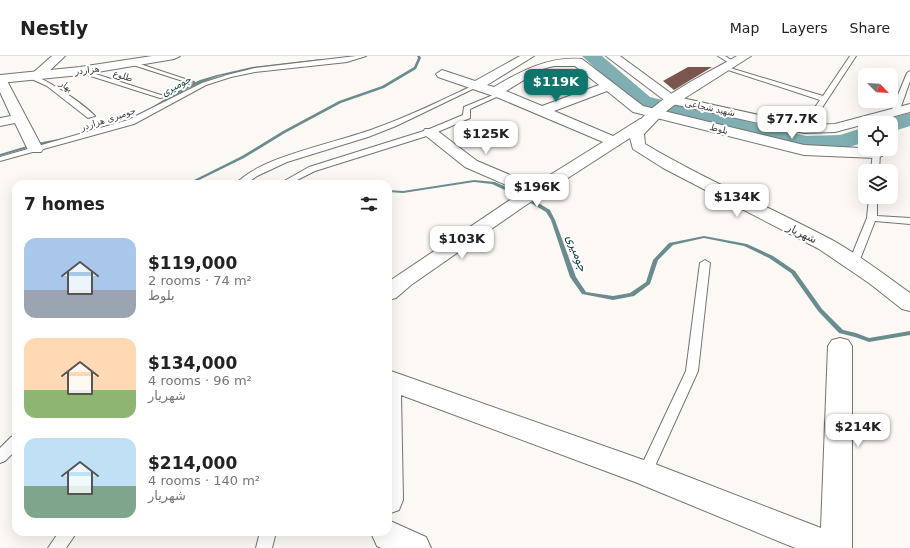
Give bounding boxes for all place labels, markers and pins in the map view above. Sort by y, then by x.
pin: $119K [528,69,584,103]
pin: $77.7K [759,106,825,140]
pin: $125K [458,121,514,155]
pin: $196K [509,174,565,208]
pin: $134K [709,184,765,218]
pin: $103K [434,226,490,260]
pin: $214K [830,414,886,448]

